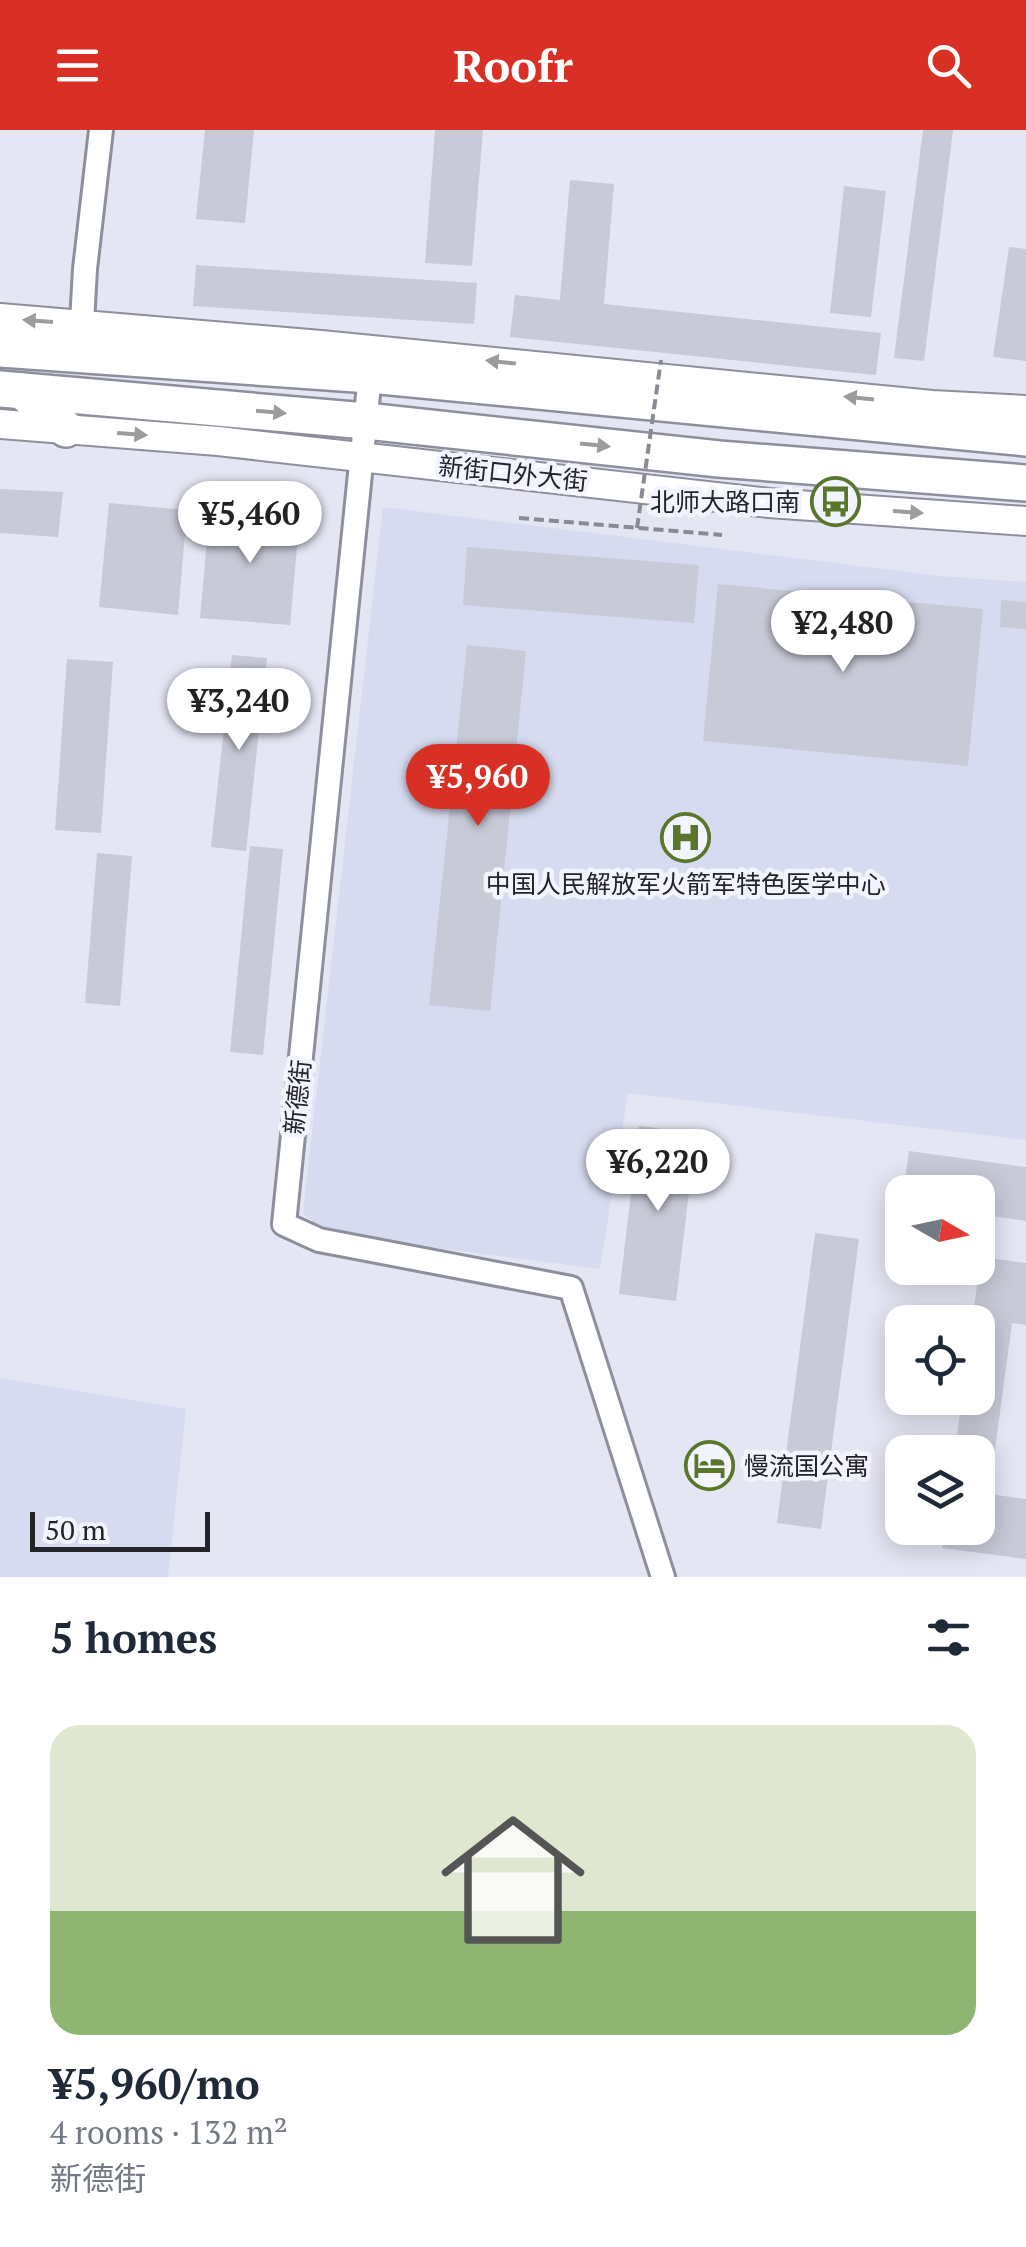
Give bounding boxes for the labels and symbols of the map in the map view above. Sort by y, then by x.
one-way arrow [21,312,53,328]
one-way arrow [484,354,516,370]
one-way arrow [843,390,874,406]
one-way arrow [256,405,288,421]
one-way arrow [117,427,149,443]
one-way arrow [579,437,611,453]
street label: 新街口外大街 [437,449,589,497]
bus stop icon: 北师大路口南 [809,475,861,527]
pin: ¥5,460 [169,481,331,566]
place label: 北师大路口南 [650,485,800,518]
one-way arrow [893,505,925,521]
pin: ¥2,480 [762,590,924,675]
pin: ¥3,240 [158,668,320,753]
pin: ¥5,960 [397,744,559,829]
hospital icon: 中国人民解放军火箭军特色医学中心 [660,811,712,863]
place label: 中国人民解放军火箭军特色医学中心 [486,867,886,900]
street label: 新德街 [277,1058,317,1136]
pin: ¥6,220 [577,1129,739,1214]
north arrow [885,1175,995,1285]
hotel icon: 慢流国公寓 [683,1439,735,1491]
place label: 慢流国公寓 [744,1449,869,1482]
scale bar [30,1507,210,1552]

